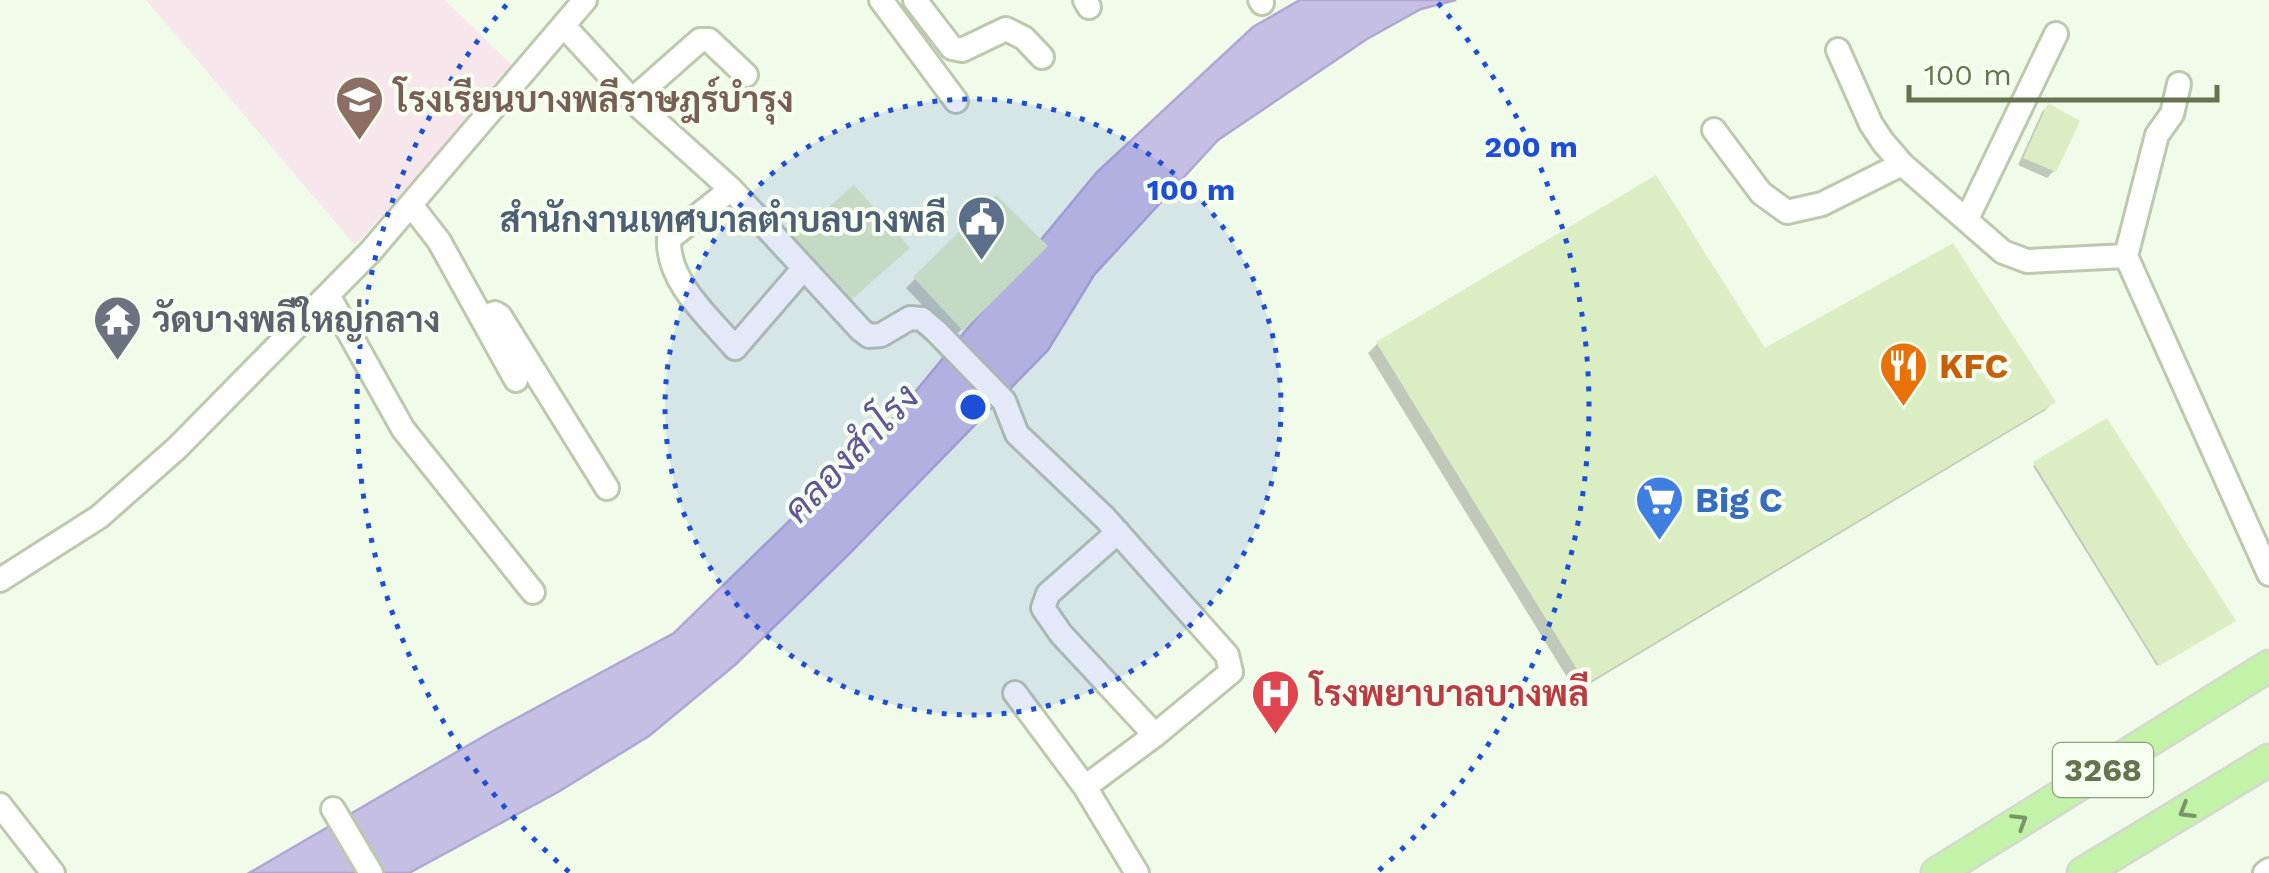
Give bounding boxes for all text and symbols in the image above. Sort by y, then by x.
scale bar [1909,40,2216,102]
text: 100 m [1924,57,2012,92]
school or university icon: โรงเรียนบางพลีราษฎร์บำรุง [333,74,385,142]
place label: โรงเรียนบางพลีราษฎร์บำรุง [392,76,794,125]
text: 200 m [1484,129,1578,164]
text: 100 m [1147,172,1235,207]
public building icon: สำนักงานเทศบาลตำบลบางพลี [955,194,1007,262]
place label: สำนักงานเทศบาลตำบลบางพลี [499,197,946,241]
temple icon: วัดบางพลีใหญ่กลาง [91,294,143,362]
place label: วัดบางพลีใหญ่กลาง [152,296,440,342]
restaurant icon: KFC [1878,340,1930,408]
place label: KFC [1939,345,2009,387]
water label: คลองสำโรง [773,373,928,531]
centre of rings [955,389,991,425]
supermarket icon: Big C [1634,474,1686,542]
place label: Big C [1695,479,1783,521]
hospital icon: โรงพยาบาลบางพลี [1249,668,1301,736]
place label: โรงพยาบาลบางพลี [1308,670,1589,715]
road number: 3268 [2053,743,2153,797]
one-way arrow [2179,799,2197,818]
one-way arrow [2009,814,2027,833]

